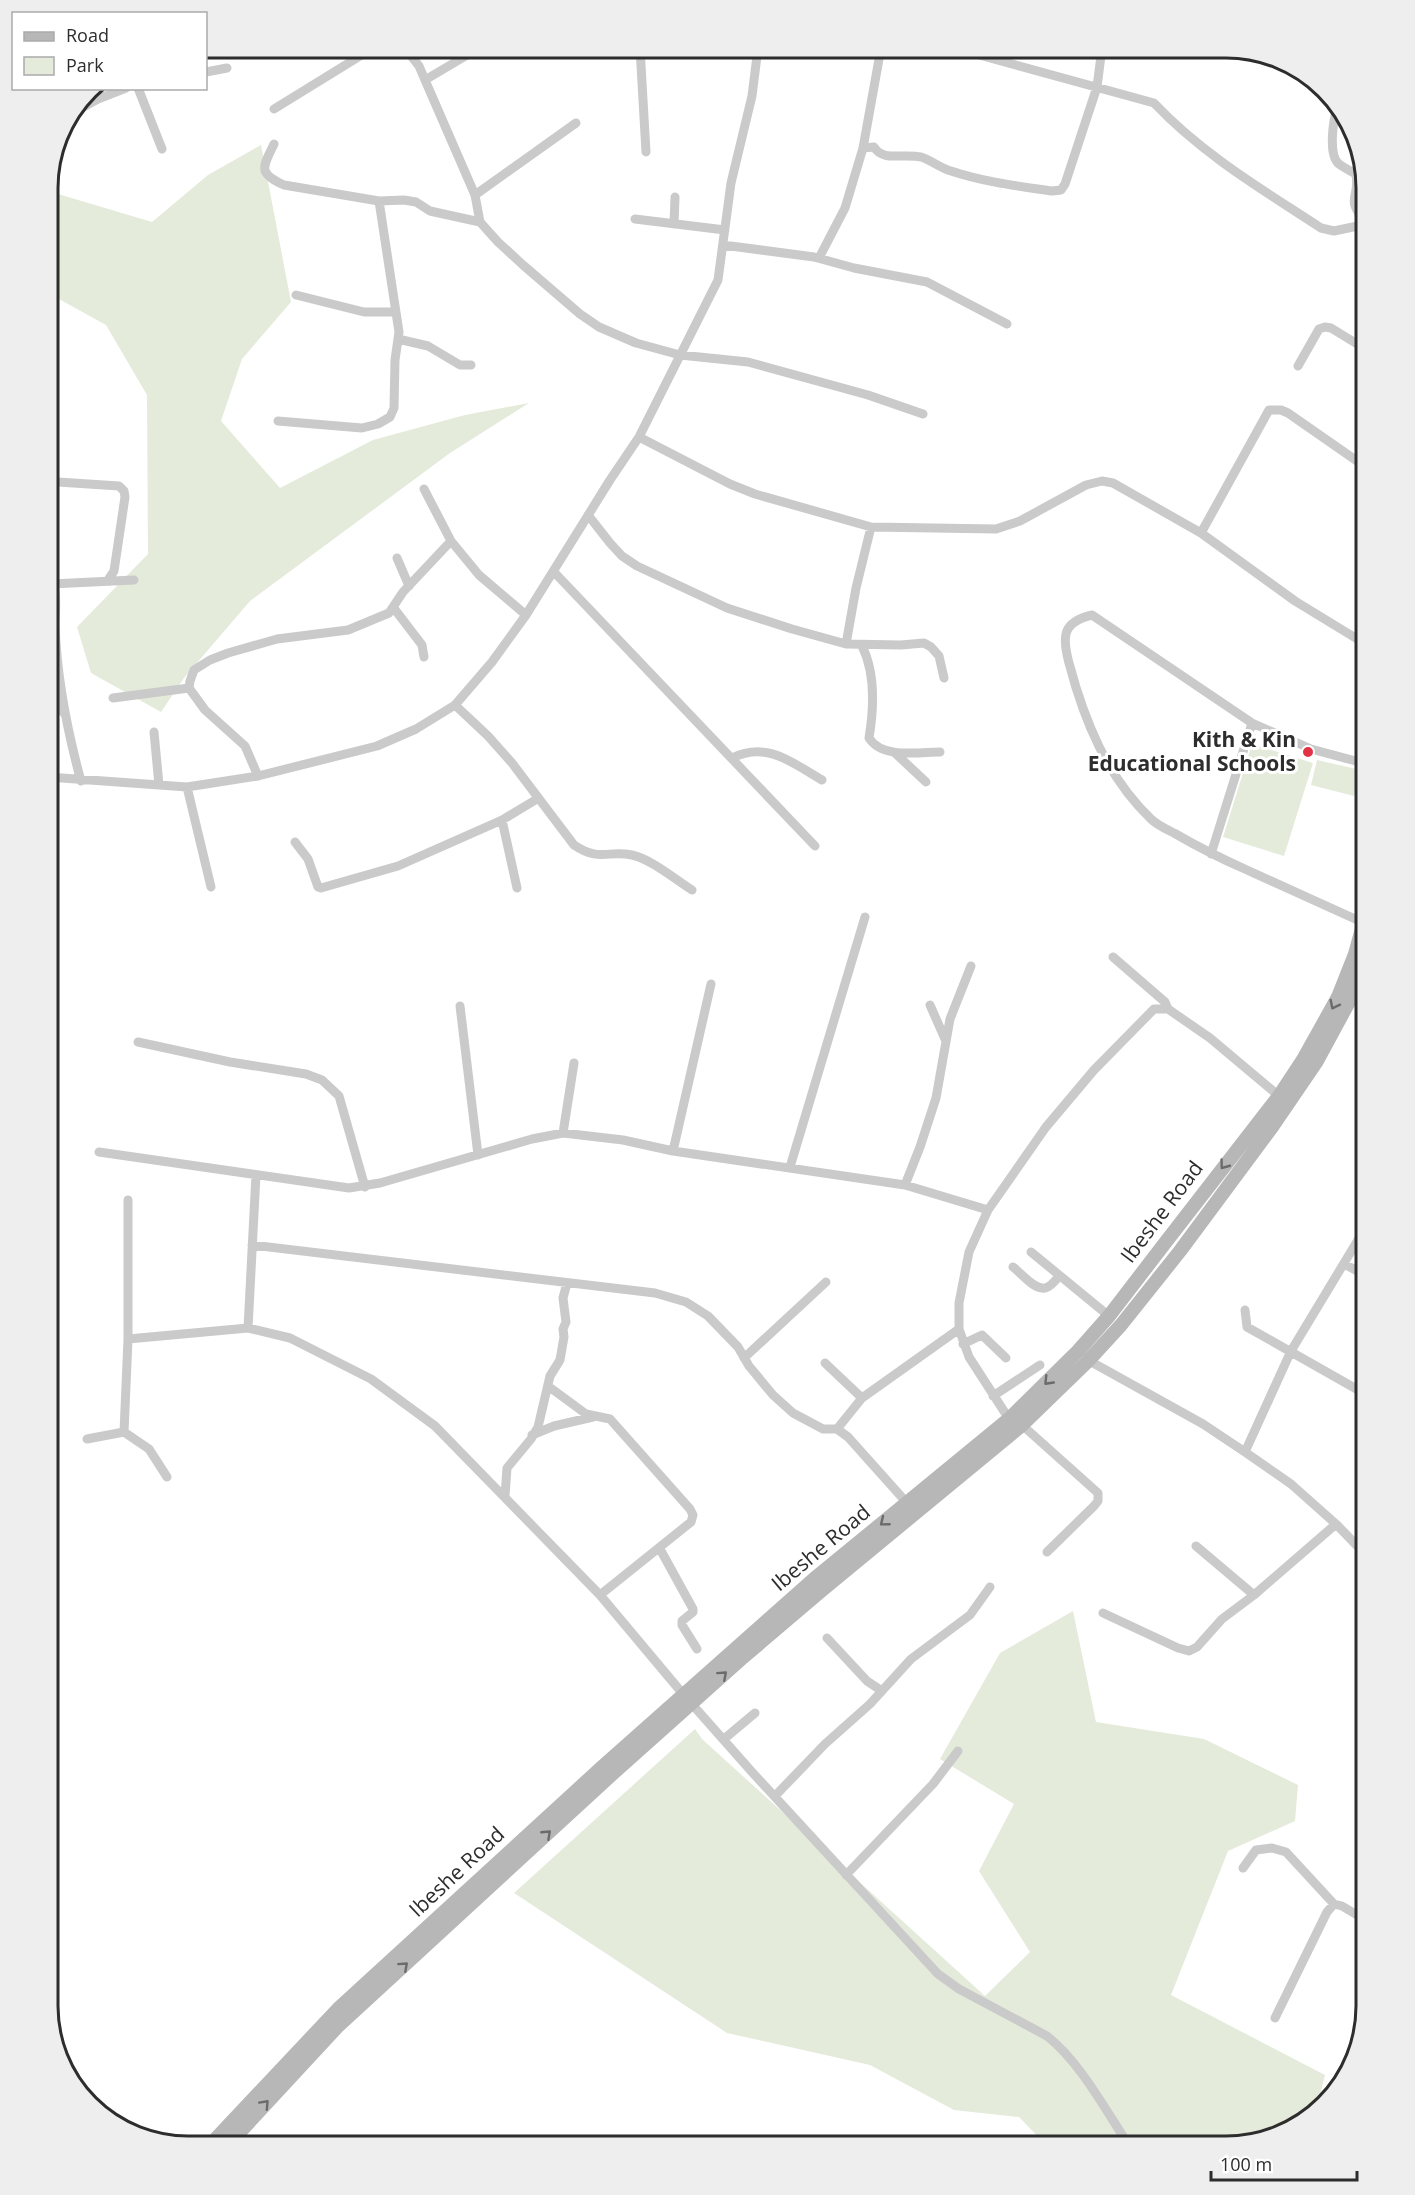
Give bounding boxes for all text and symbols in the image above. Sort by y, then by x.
legend [12,12,207,90]
text: Road [66,23,109,47]
text: Park [66,53,104,77]
place label: Kith & Kin Educational Schools [1088,725,1296,777]
marker: Kith & Kin Educational Schools [1301,745,1315,759]
one-way arrow [1330,998,1341,1009]
street label: Ibeshe Road [1114,1155,1209,1268]
one-way arrow [1221,1159,1232,1170]
one-way arrow [1045,1374,1056,1385]
street label: Ibeshe Road [765,1498,876,1597]
one-way arrow [880,1514,891,1525]
one-way arrow [716,1671,727,1682]
street label: Ibeshe Road [403,1820,510,1923]
one-way arrow [540,1831,551,1842]
one-way arrow [396,1963,407,1974]
one-way arrow [258,2100,269,2111]
scale bar [1211,2144,1356,2182]
text: 100 m [1220,2152,1272,2176]

